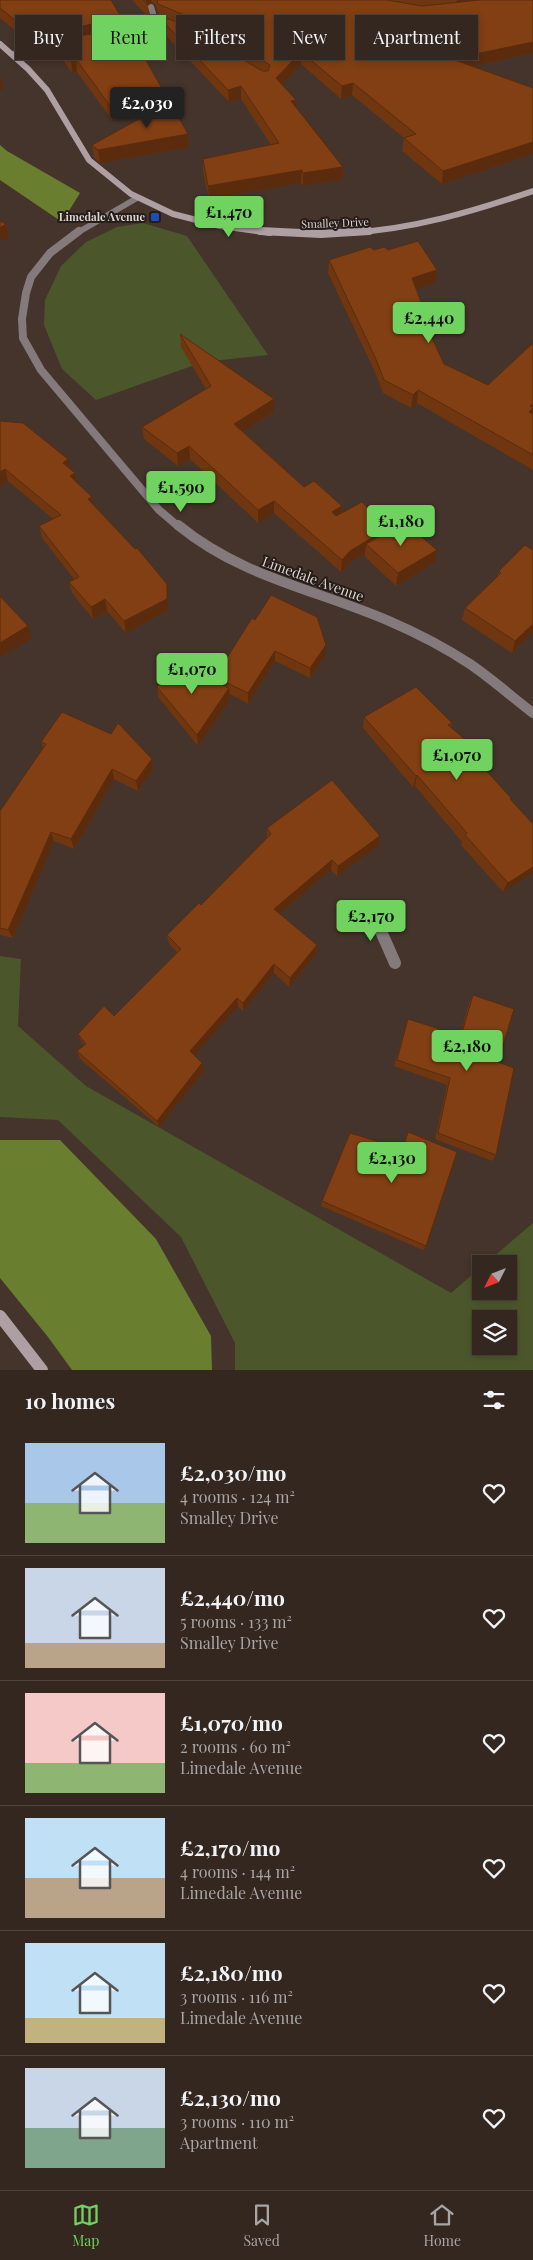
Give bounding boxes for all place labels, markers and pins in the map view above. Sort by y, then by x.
pin: £2,030 [106,86,188,129]
pin: £1,470 [188,196,270,238]
place label: Limedale Avenue [59,209,145,224]
marker: Limedale Avenue [149,211,161,223]
pin: £2,440 [388,302,470,344]
pin: £1,590 [140,470,222,513]
pin: £1,180 [360,504,442,547]
pin: £1,070 [151,652,233,695]
pin: £1,070 [416,738,498,781]
pin: £2,170 [330,900,412,942]
pin: £2,180 [426,1030,508,1072]
pin: £2,130 [351,1142,433,1184]

